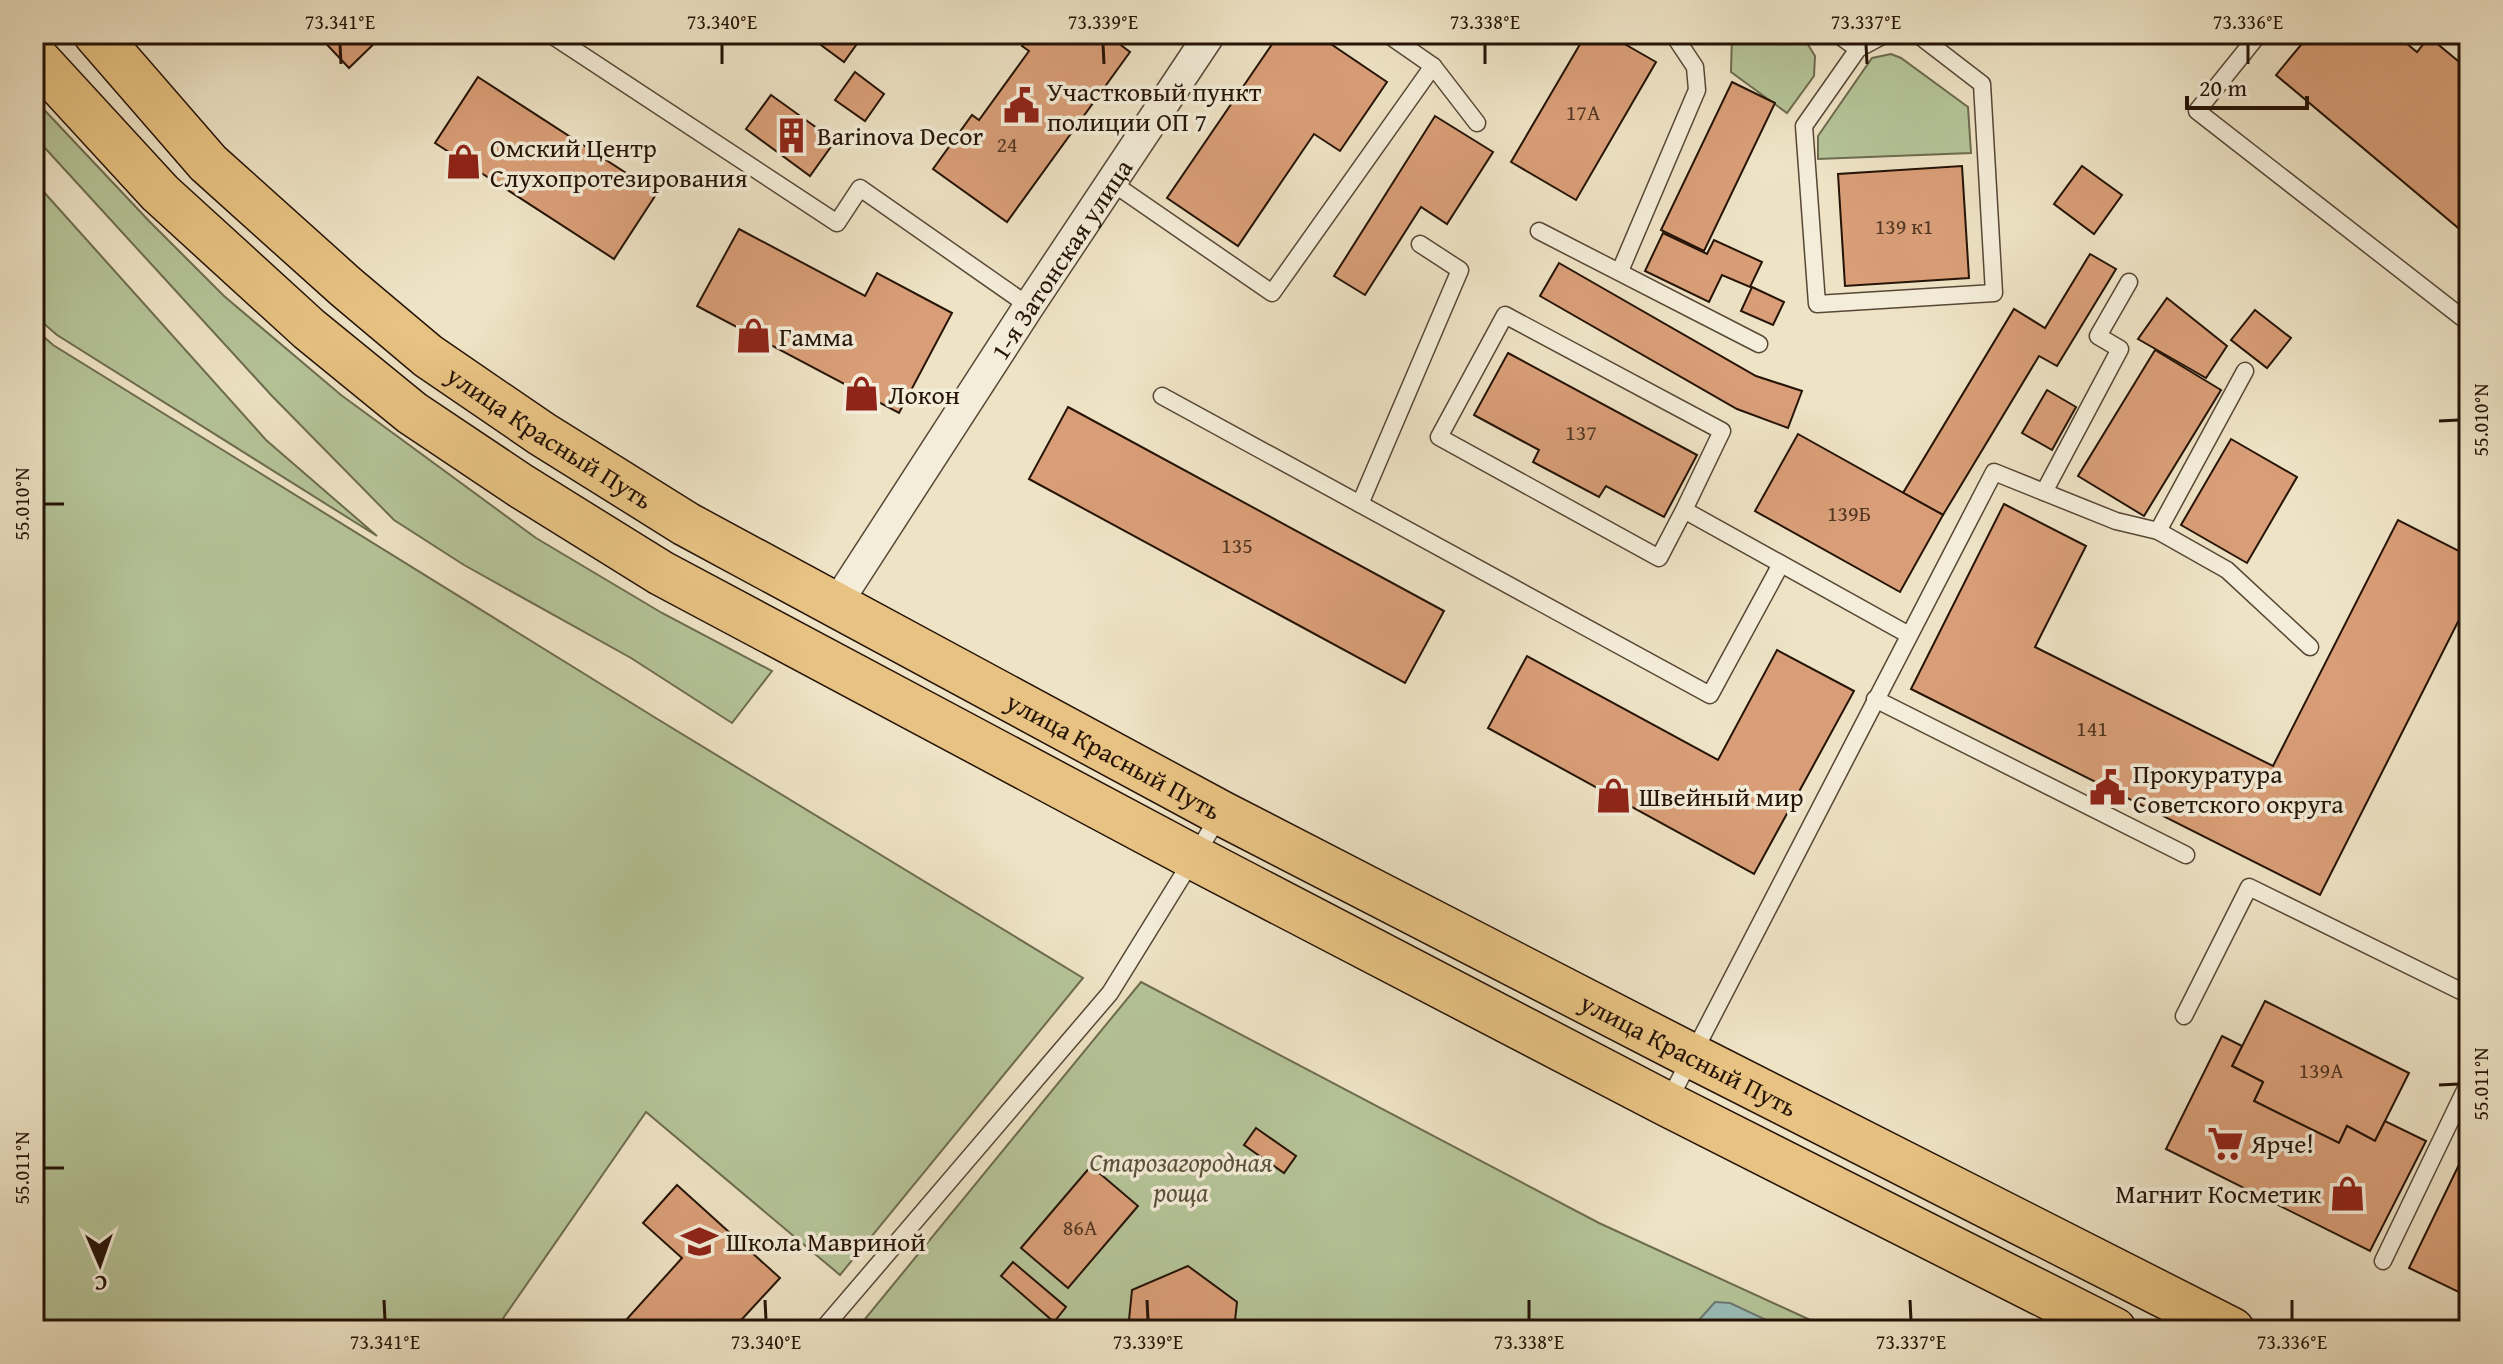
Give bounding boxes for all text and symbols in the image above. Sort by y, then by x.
text: 73.341°E [305,7,375,36]
text: 73.340°E [687,7,757,36]
text: 73.339°E [1068,7,1138,36]
text: 73.338°E [1450,7,1520,36]
text: 73.337°E [1831,7,1901,36]
text: 73.336°E [2213,7,2283,36]
scale bar [2187,60,2307,110]
text: 20 m [2199,70,2247,105]
place label: Участковый пункт полиции ОП 7 [1047,72,1262,141]
public building icon: Участковый пункт полиции ОП 7 [1002,87,1040,125]
house number: 17А [1566,96,1601,128]
building icon: Barinova Decor [772,116,810,154]
place label: Barinova Decor [817,116,984,155]
place label: Омский Центр Слухопротезирования [490,128,748,197]
house number: 24 [996,128,1018,160]
shop icon: Омский Центр Слухопротезирования [445,143,483,181]
street label: 1-я Затонская улица [980,150,1142,367]
house number: 139 к1 [1875,210,1933,242]
shop icon: Гамма [734,317,772,355]
place label: Гамма [779,317,854,356]
street label: улица Красный Путь [438,354,661,518]
shop icon: Локон [843,375,881,413]
place label: Локон [888,375,960,414]
text: 55.010°N [2466,383,2495,457]
house number: 137 [1565,416,1597,448]
text: 55.010°N [7,467,36,541]
house number: 139Б [1827,497,1871,529]
house number: 135 [1221,529,1253,561]
street label: улица Красный Путь [999,681,1229,829]
house number: 141 [2076,712,2108,744]
place label: Прокуратура Советского округа [2133,754,2344,823]
public building icon: Прокуратура Советского округа [2088,769,2126,807]
shop icon: Швейный мир [1594,777,1632,815]
place label: Швейный мир [1639,777,1804,816]
street label: улица Красный Путь [1573,982,1804,1126]
text: 55.011°N [2466,1047,2495,1121]
house number: 139А [2298,1054,2344,1086]
supermarket icon: Ярче! [2206,1124,2244,1162]
place label: Ярче! [2250,1124,2314,1163]
text: 55.011°N [7,1131,36,1205]
park label: Старозагородная роща [1090,1142,1273,1211]
place label: Магнит Косметик [2115,1174,2321,1213]
shop icon: Магнит Косметик [2328,1174,2366,1212]
house number: 86А [1063,1211,1098,1243]
school or university icon: Школа Мавриной [681,1222,719,1260]
place label: Школа Мавриной [726,1222,926,1261]
north arrow [60,1224,140,1304]
text: С [94,1268,107,1300]
text: 73.341°E [350,1327,420,1356]
text: 73.340°E [731,1327,801,1356]
text: 73.339°E [1113,1327,1183,1356]
text: 73.338°E [1494,1327,1564,1356]
text: 73.337°E [1876,1327,1946,1356]
text: 73.336°E [2257,1327,2327,1356]

